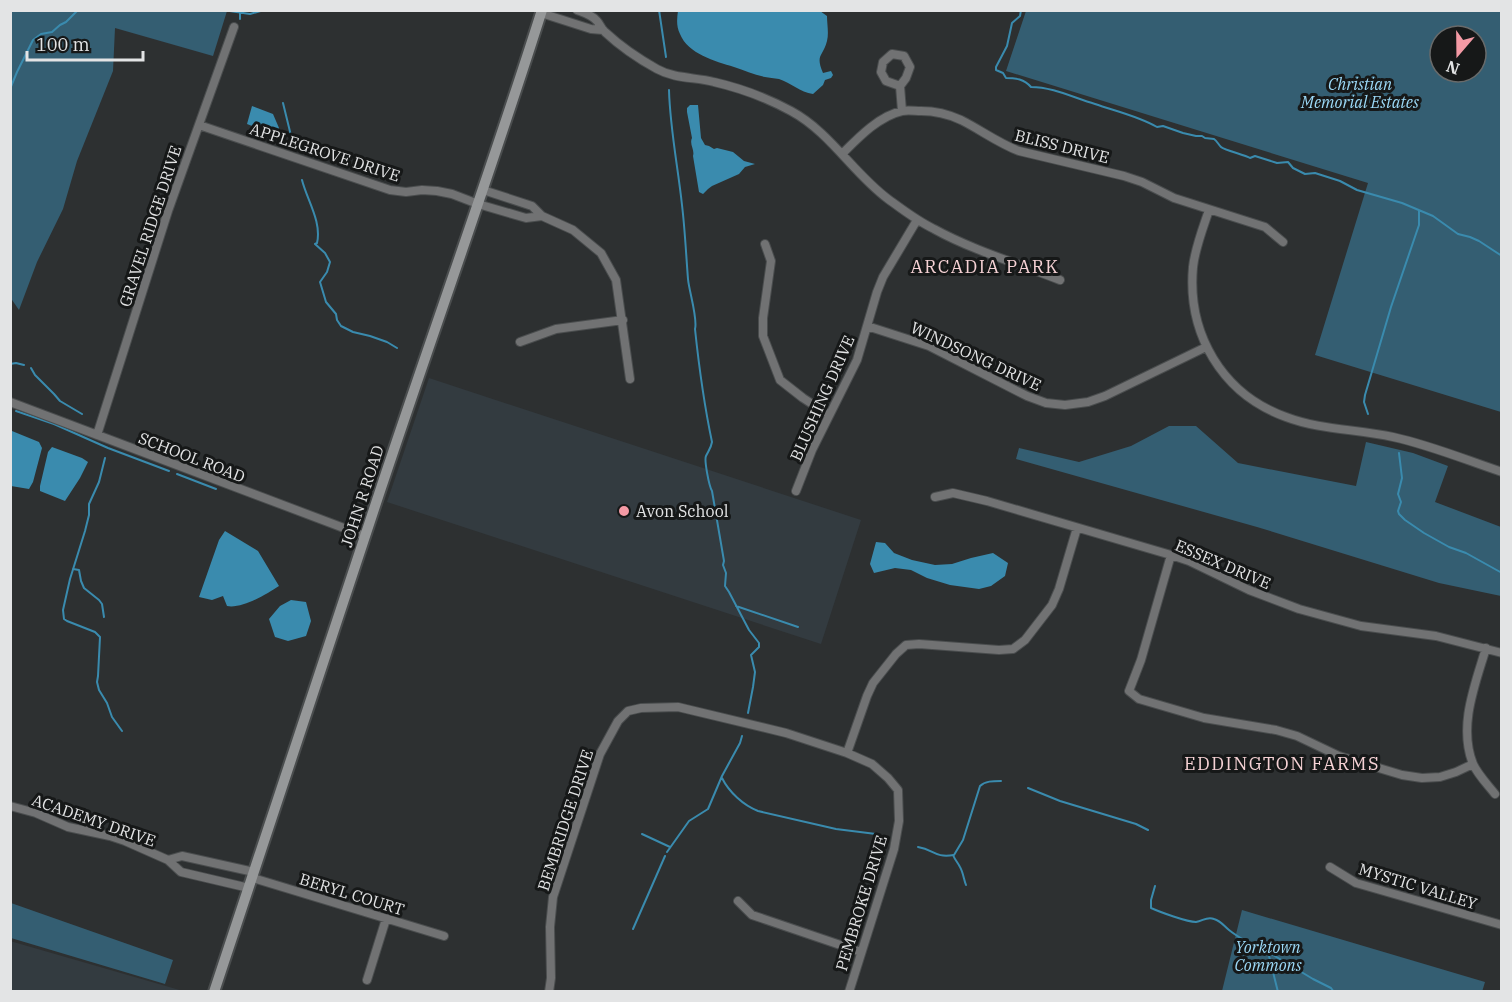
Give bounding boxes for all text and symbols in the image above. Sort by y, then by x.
scale bar [27,24,142,62]
north arrow [1428,24,1488,84]
text: 100 m [36,33,90,56]
text: N [1444,57,1462,80]
park label: Christian Memorial Estates [1300,74,1419,112]
street label: APPLEGROVE DRIVE [247,118,403,186]
street label: BLISS DRIVE [1013,125,1111,167]
street label: GRAVEL RIDGE DRIVE [114,143,186,309]
district label: ARCADIA PARK [910,255,1060,278]
street label: WINDSONG DRIVE [908,317,1044,395]
street label: BLUSHING DRIVE [785,332,859,464]
street label: SCHOOL ROAD [136,427,248,487]
street label: JOHN R ROAD [336,443,388,549]
place label: Avon School [636,501,729,521]
marker: Avon School [617,504,631,518]
street label: ESSEX DRIVE [1172,535,1274,593]
street label: BEMBRIDGE DRIVE [533,747,597,893]
district label: EDDINGTON FARMS [1184,752,1380,775]
street label: ACADEMY DRIVE [30,789,158,851]
street label: PEMBROKE DRIVE [831,833,891,973]
street label: MYSTIC VALLEY [1356,858,1480,914]
street label: BERYL COURT [297,869,407,919]
park label: Yorktown Commons [1234,937,1302,975]

